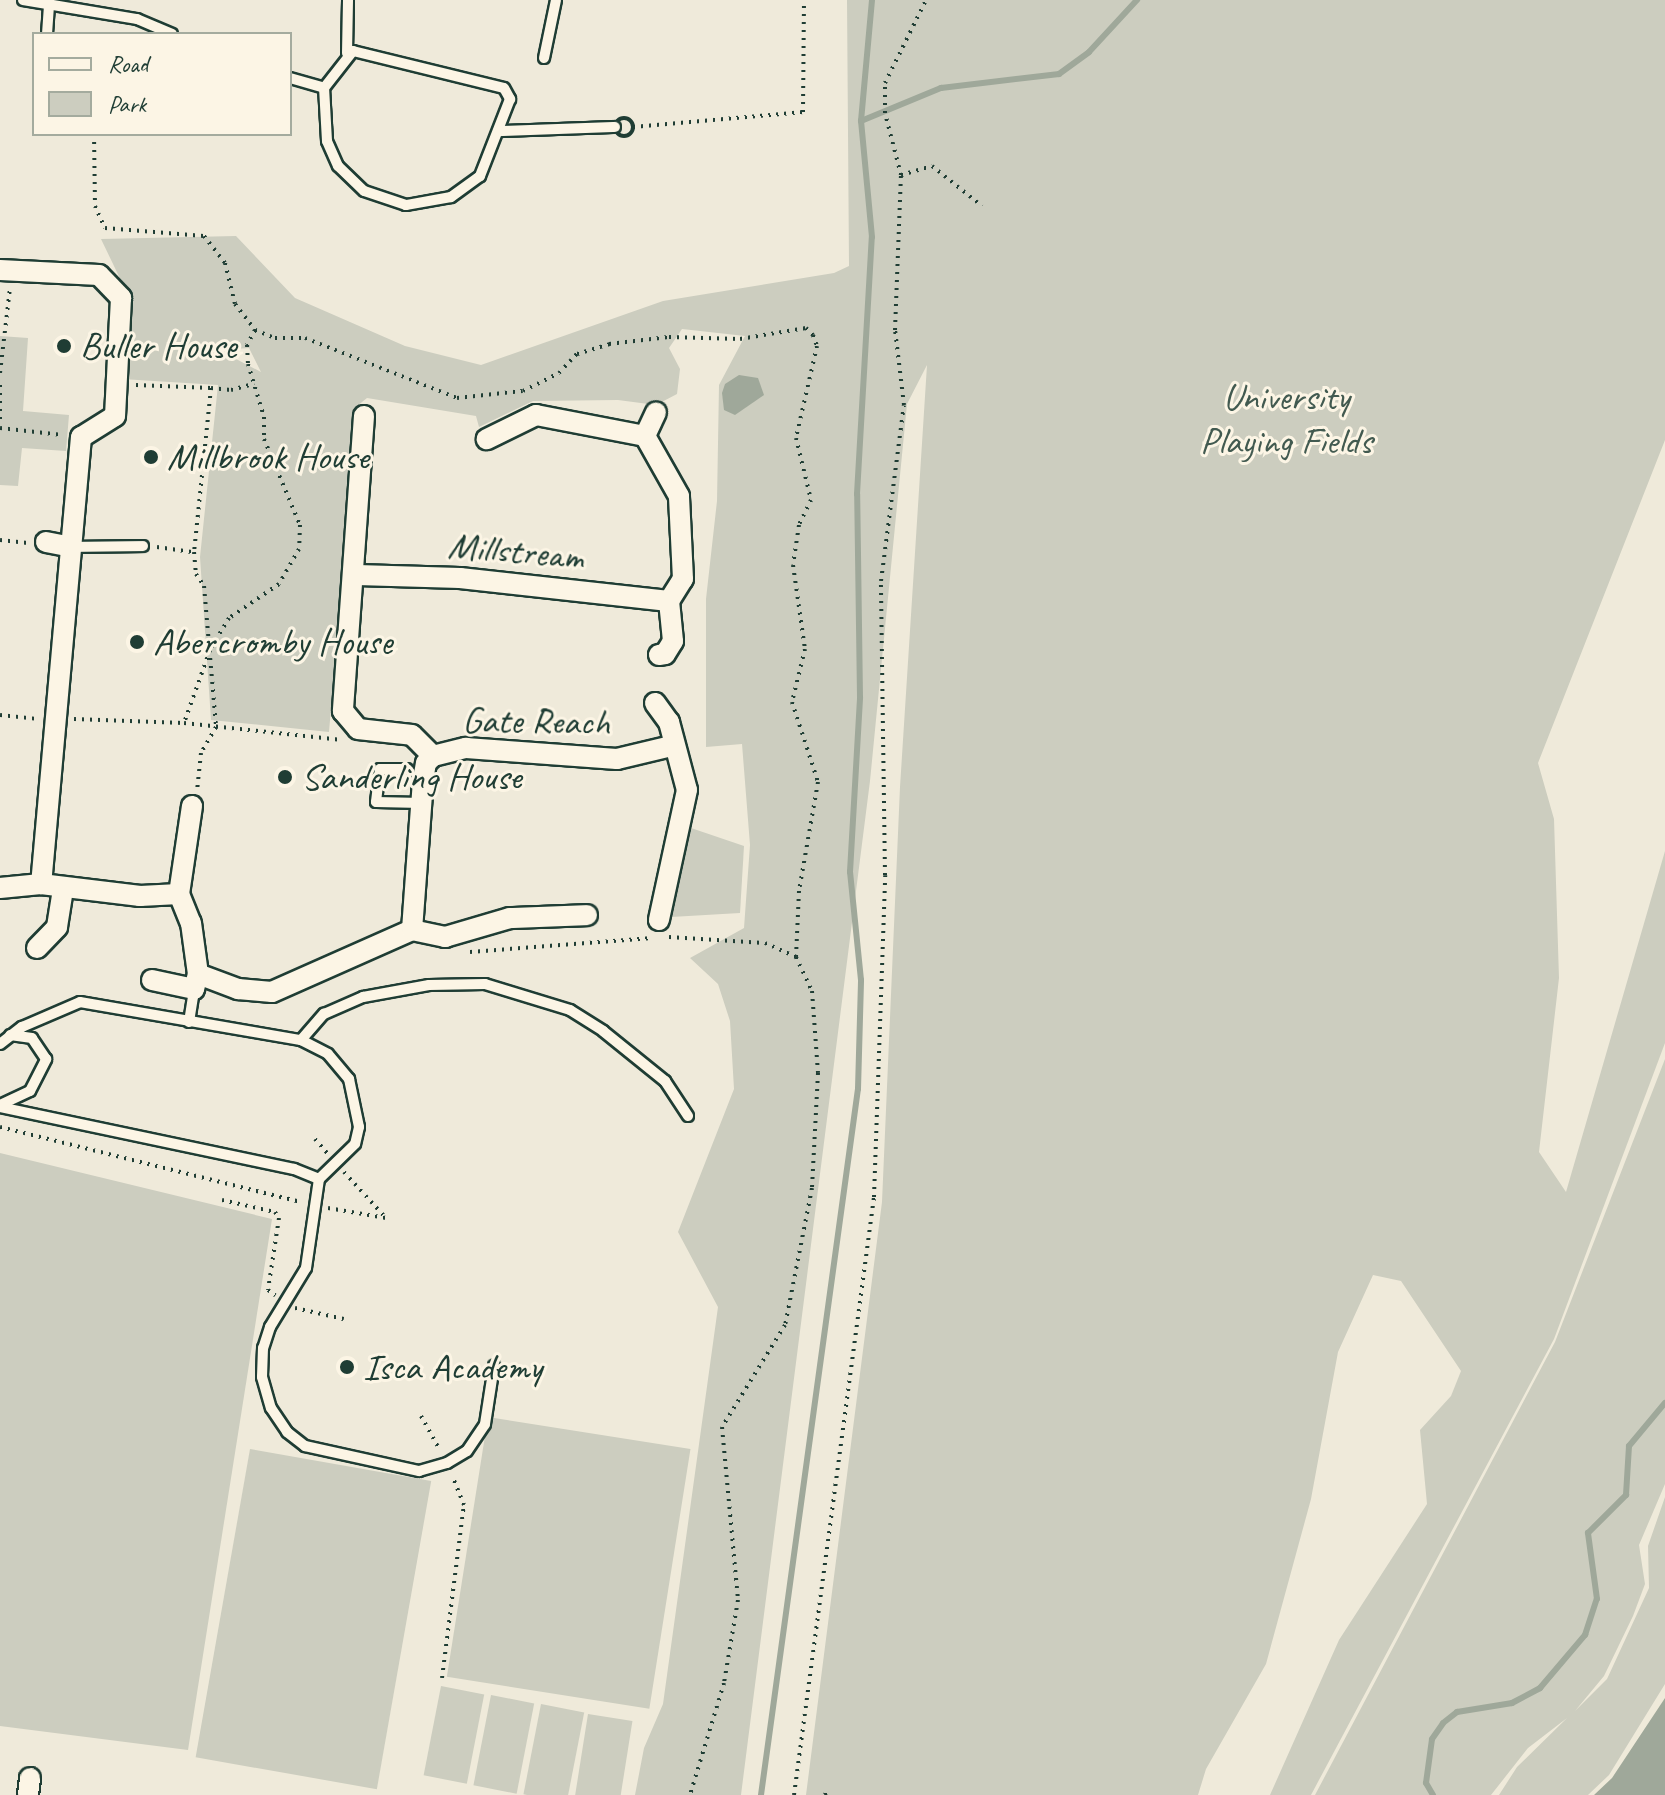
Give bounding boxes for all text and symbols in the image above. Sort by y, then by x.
legend [32,32,292,136]
text: Road [108,49,148,79]
text: Park [108,89,146,119]
place label: Buller House [80,323,236,369]
marker: Buller House [55,337,73,355]
park label: University Playing Fields [1200,374,1372,464]
place label: Millbrook House [167,434,369,480]
marker: Millbrook House [142,448,160,466]
street label: Millstream [446,522,586,580]
place label: Abercromby House [153,619,392,665]
marker: Abercromby House [128,633,146,651]
street label: Gate Reach [462,697,610,745]
place label: Sanderling House [301,754,521,800]
marker: Sanderling House [276,768,294,786]
place label: Isca Academy [363,1344,541,1390]
marker: Isca Academy [338,1358,356,1376]

